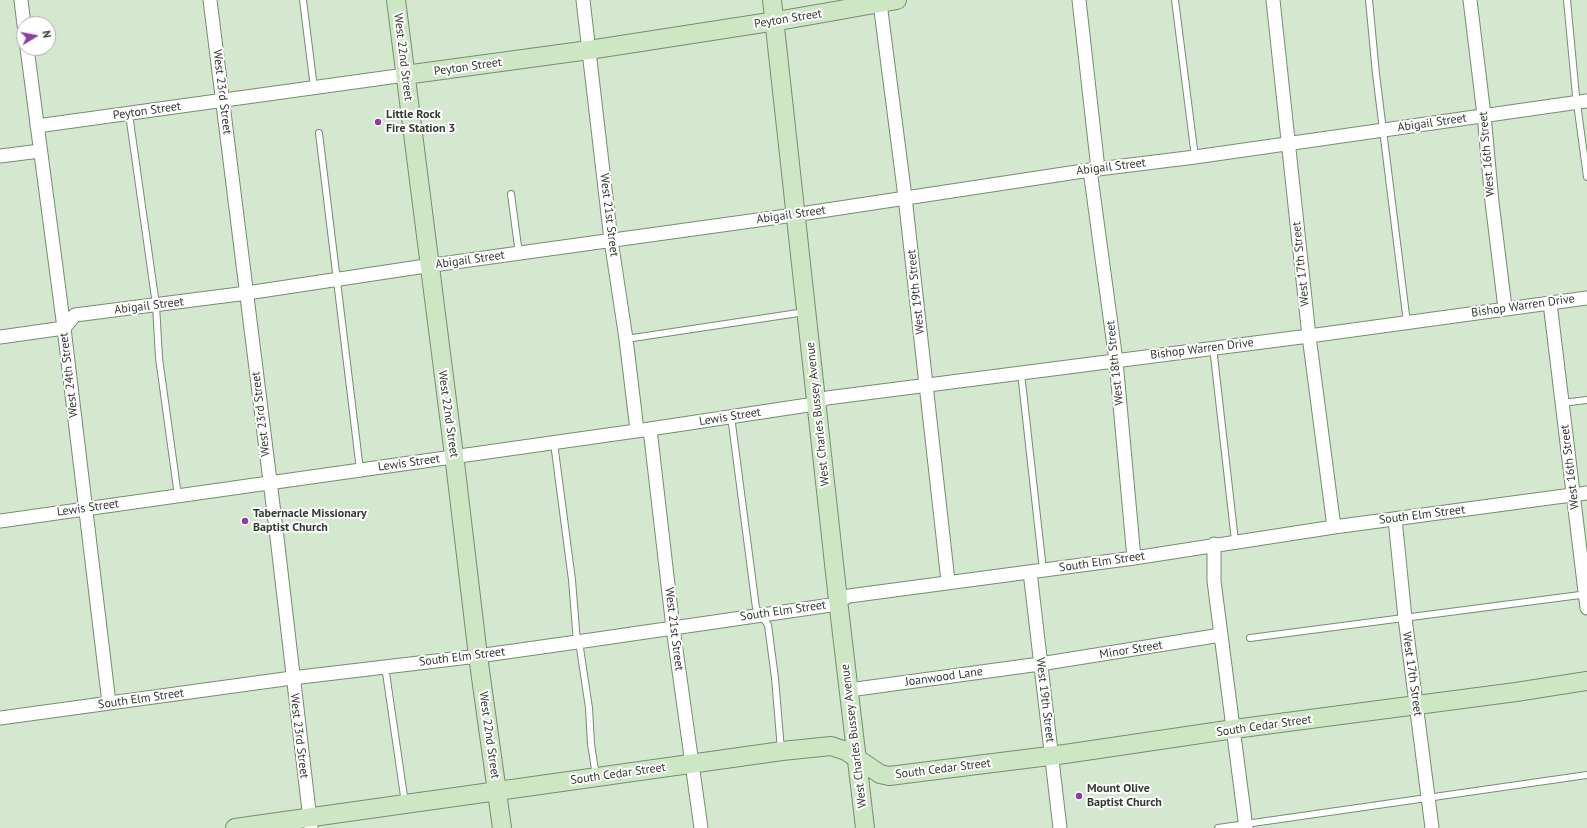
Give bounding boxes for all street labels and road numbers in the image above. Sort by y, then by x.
street label: Peyton Street [753,7,823,31]
street label: West 22nd Street [391,13,415,101]
street label: West 23rd Street [210,49,234,135]
street label: Peyton Street [433,55,503,79]
street label: Peyton Street [112,99,182,123]
street label: Abigail Street [1396,111,1468,135]
street label: West 16th Street [1476,111,1498,197]
street label: Abigail Street [1076,156,1146,178]
street label: West 21st Street [597,172,621,258]
street label: Abigail Street [755,203,827,227]
street label: West 17th Street [1289,221,1313,307]
street label: Abigail Street [434,248,506,272]
street label: West 19th Street [904,249,928,335]
street label: Bishop Warren Drive [1470,292,1576,320]
street label: Abigail Street [114,295,184,317]
street label: West 18th Street [1103,320,1127,406]
street label: West 24th Street [57,332,81,418]
street label: Bishop Warren Drive [1149,335,1255,363]
street label: West Charles Bussey Avenue [803,341,833,487]
street label: West 22nd Street [435,370,461,458]
street label: West 23rd Street [249,371,273,457]
street label: Lewis Street [698,405,762,429]
street label: West 16th Street [1558,424,1582,510]
street label: Lewis Street [377,452,441,474]
street label: Lewis Street [56,497,120,519]
street label: South Elm Street [1378,503,1466,527]
street label: South Elm Street [1058,549,1146,575]
street label: West 21st Street [662,586,686,672]
street label: South Elm Street [739,598,827,624]
street label: West 17th Street [1399,631,1425,717]
street label: Minor Street [1098,638,1164,662]
street label: South Elm Street [418,645,506,669]
street label: West 19th Street [1033,657,1057,743]
street label: West Charles Bussey Avenue [838,663,870,809]
street label: Joanwood Lane [904,664,984,690]
street label: South Elm Street [97,686,185,712]
street label: West 22nd Street [476,691,502,779]
street label: West 23rd Street [287,693,311,779]
street label: South Cedar Street [1215,712,1313,740]
street label: South Cedar Street [894,756,992,782]
street label: South Cedar Street [569,760,667,788]

